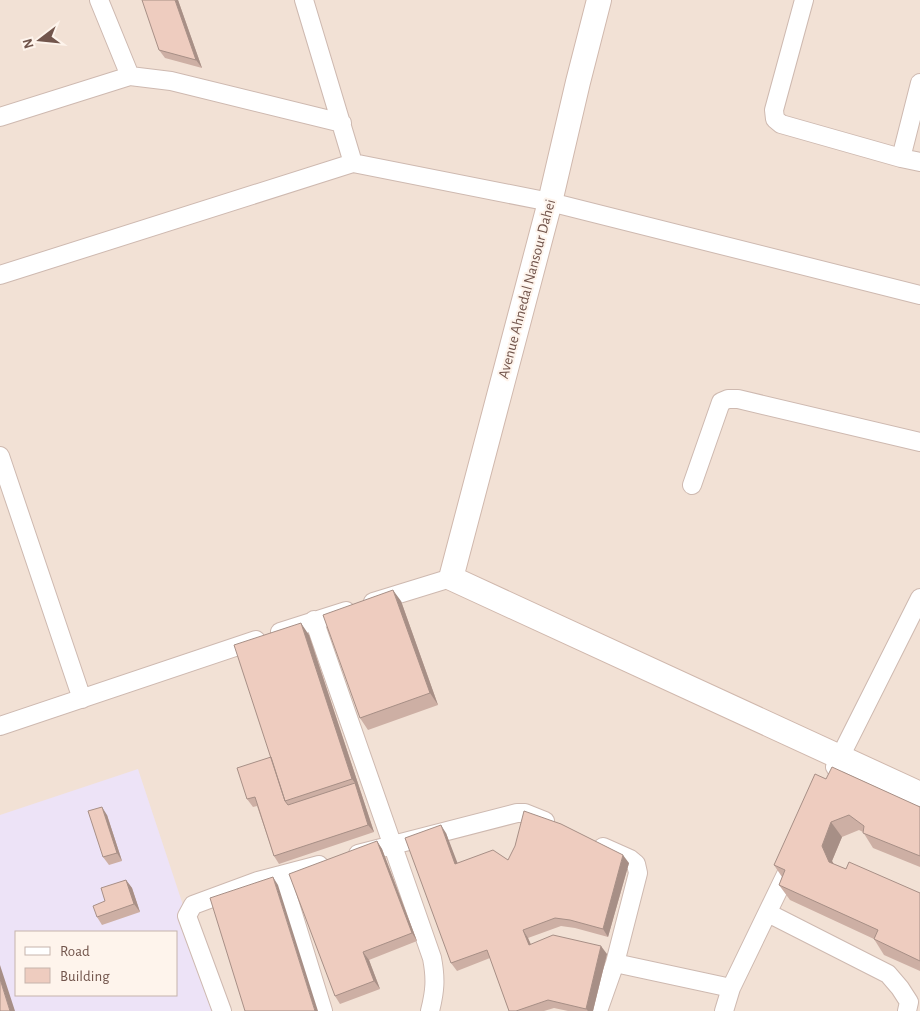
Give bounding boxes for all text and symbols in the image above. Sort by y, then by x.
north arrow [15,15,65,65]
text: N [20,37,37,50]
street label: Avenue Ahnedal Nansour Dahei [496,198,558,380]
legend [15,931,178,996]
text: Road [60,944,90,959]
text: Building [60,969,110,984]

